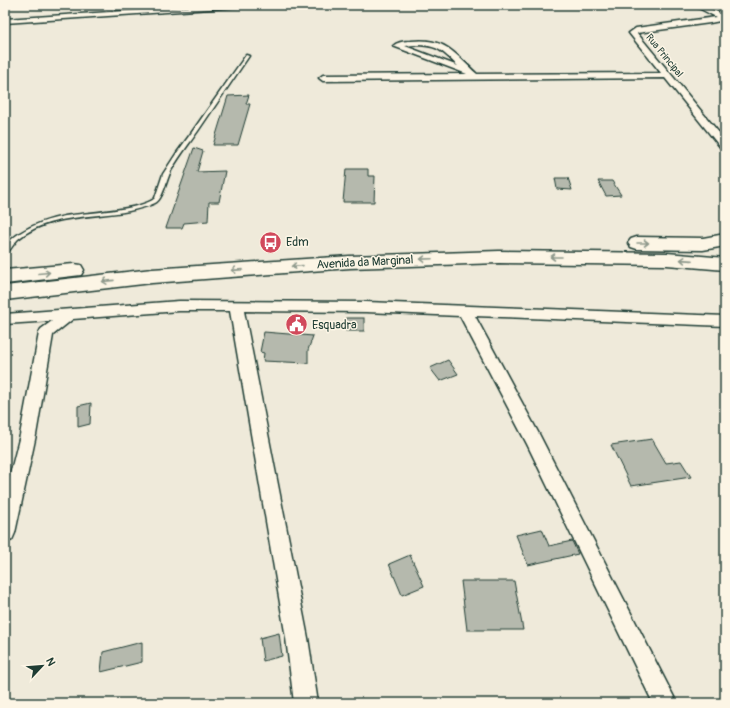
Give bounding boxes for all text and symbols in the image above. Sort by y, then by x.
street label: Rua Principal [643,31,685,80]
bus stop icon: Edm [258,229,284,255]
place label: Edm [286,235,309,250]
one-way arrow [636,239,649,247]
street label: Avenida da Marginal [316,252,414,273]
one-way arrow [550,253,563,261]
one-way arrow [420,256,433,263]
one-way arrow [680,257,693,264]
one-way arrow [291,262,304,269]
one-way arrow [231,266,244,273]
one-way arrow [37,269,50,277]
one-way arrow [102,278,115,285]
public building icon: Esquadra [284,312,310,338]
place label: Esquadra [312,318,357,333]
north arrow [22,646,62,686]
text: N [43,656,58,669]

